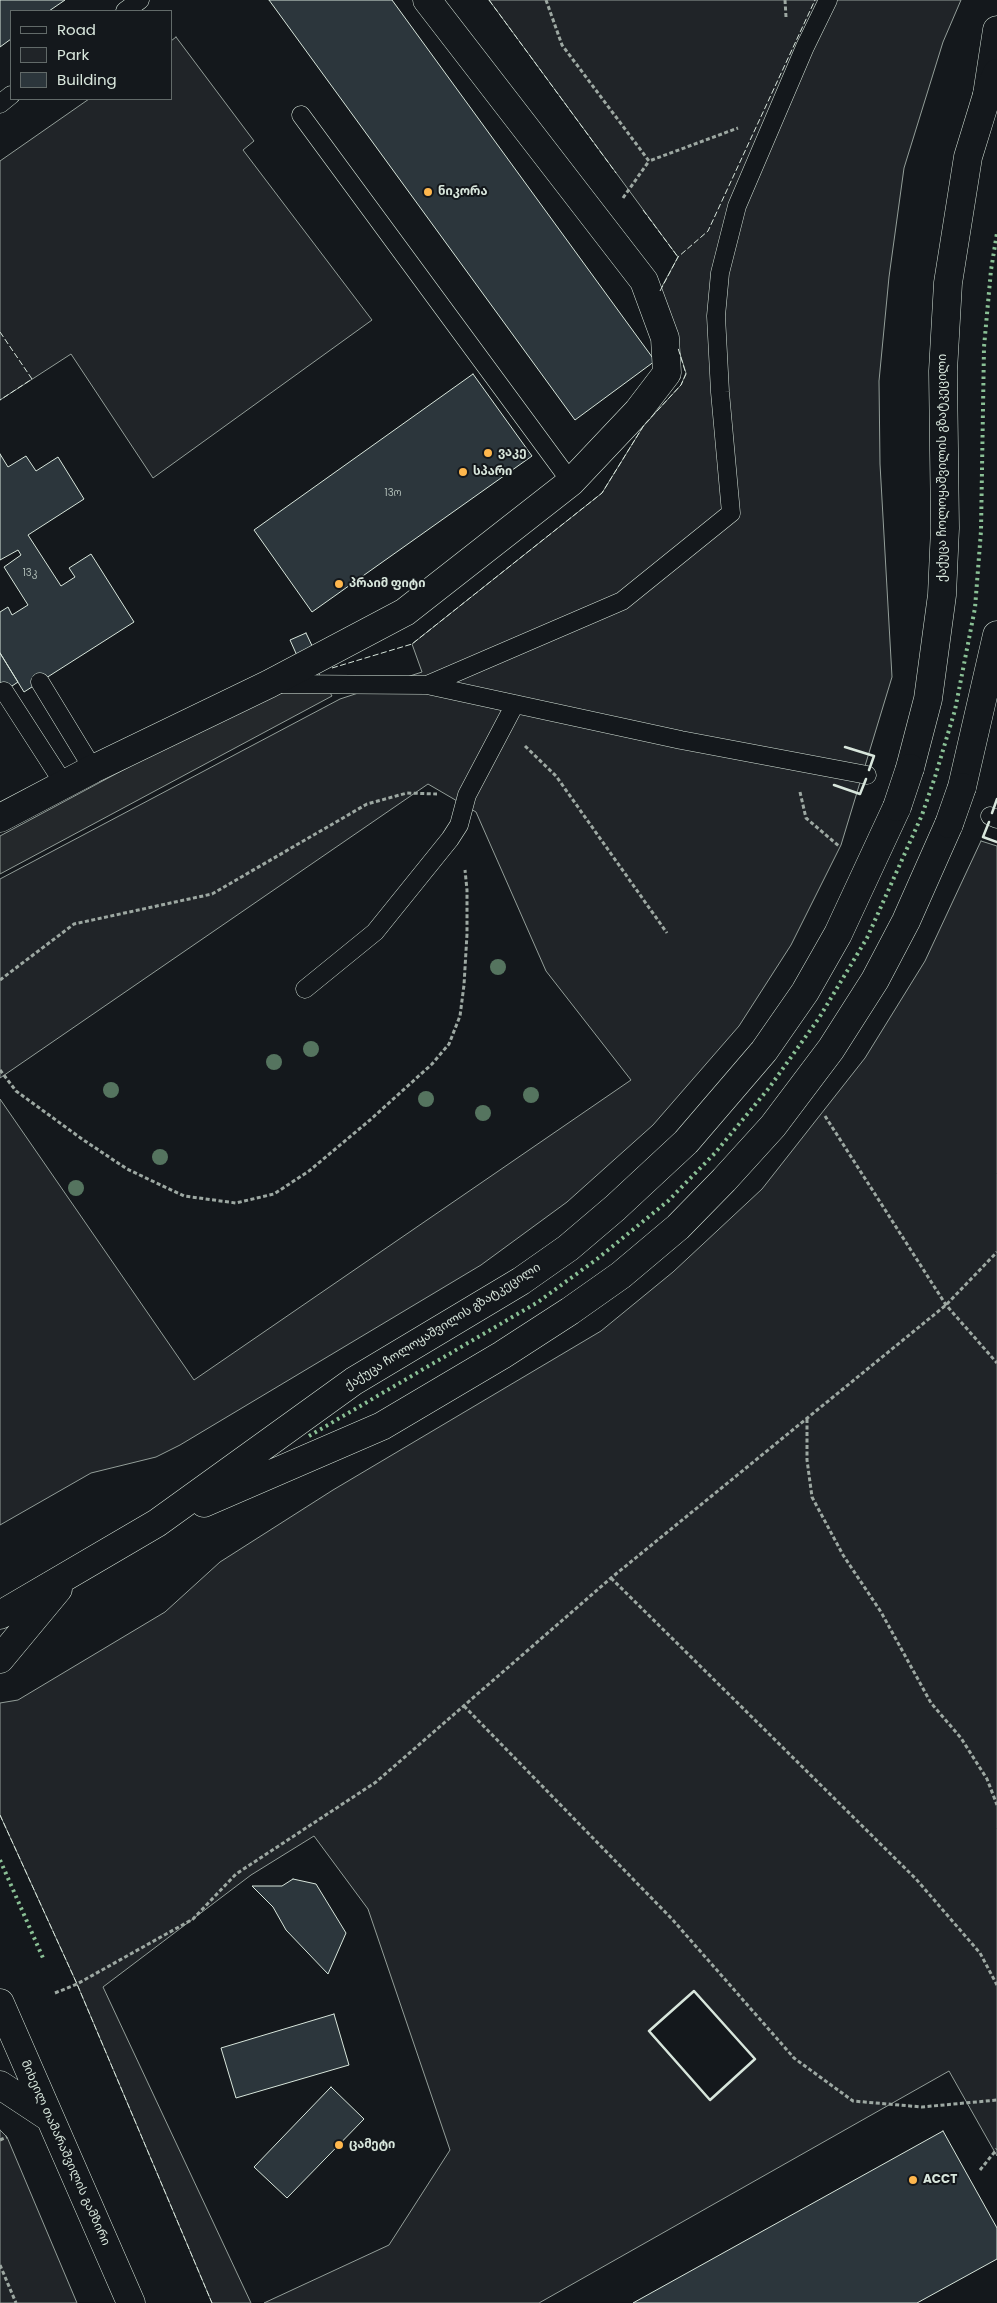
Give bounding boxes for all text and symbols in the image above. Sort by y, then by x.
legend [10,10,172,100]
text: Road [57,19,96,40]
text: Park [57,44,89,65]
text: Building [57,69,117,90]
place label: ნიკორა [438,185,487,199]
marker: ნიკორა [422,186,434,198]
street label: ქაქუცა ჩოლოყაშვილის გზატკეცილი [936,354,950,582]
place label: ვაკე [498,446,526,460]
marker: ვაკე [482,447,494,459]
place label: სპარი [473,465,512,479]
marker: სპარი [457,466,469,478]
house number: 13ო [384,487,402,499]
house number: 13კ [23,567,37,579]
place label: პრაიმ ფიტი [349,577,425,591]
marker: პრაიმ ფიტი [333,578,345,590]
street label: ქაქუცა ჩოლოყაშვილის გზატკეცილი [342,1260,544,1394]
street label: მიხეილ თამარაშვილის გამზირი [17,2058,113,2248]
place label: ცამეტი [349,2138,395,2152]
marker: ცამეტი [333,2139,345,2151]
place label: ACCT [923,2173,957,2187]
marker: ACCT [907,2174,919,2186]

